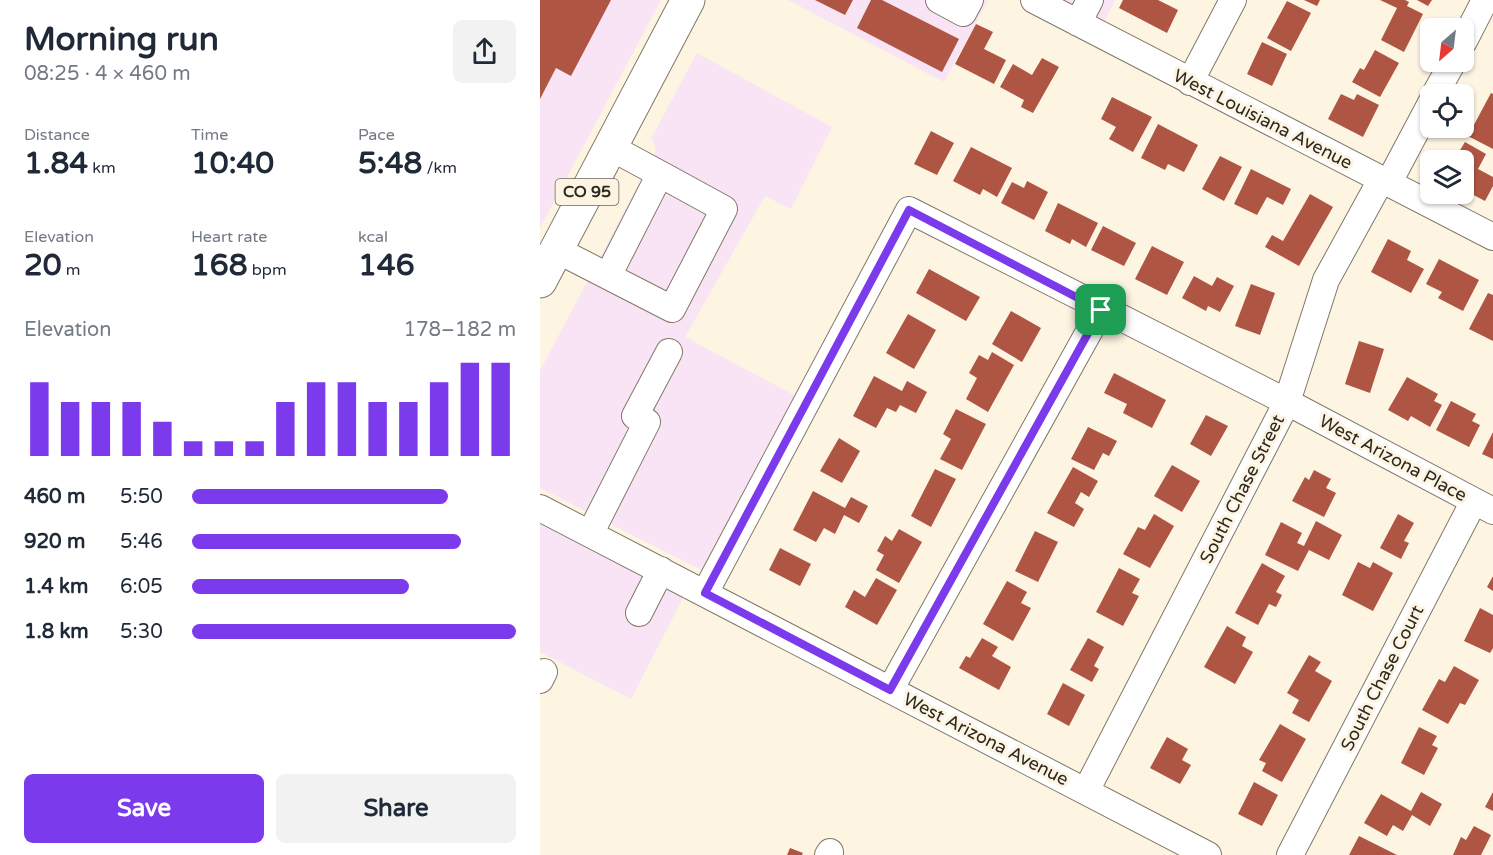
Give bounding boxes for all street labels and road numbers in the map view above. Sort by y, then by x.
street label: West Louisiana Avenue [1170,64,1356,174]
road number: CO 95 [555,179,618,205]
street label: West Arizona Place [1315,410,1471,506]
street label: South Chase Street [1195,411,1289,567]
street label: South Chase Court [1336,601,1428,755]
street label: West Arizona Avenue [900,688,1072,790]

